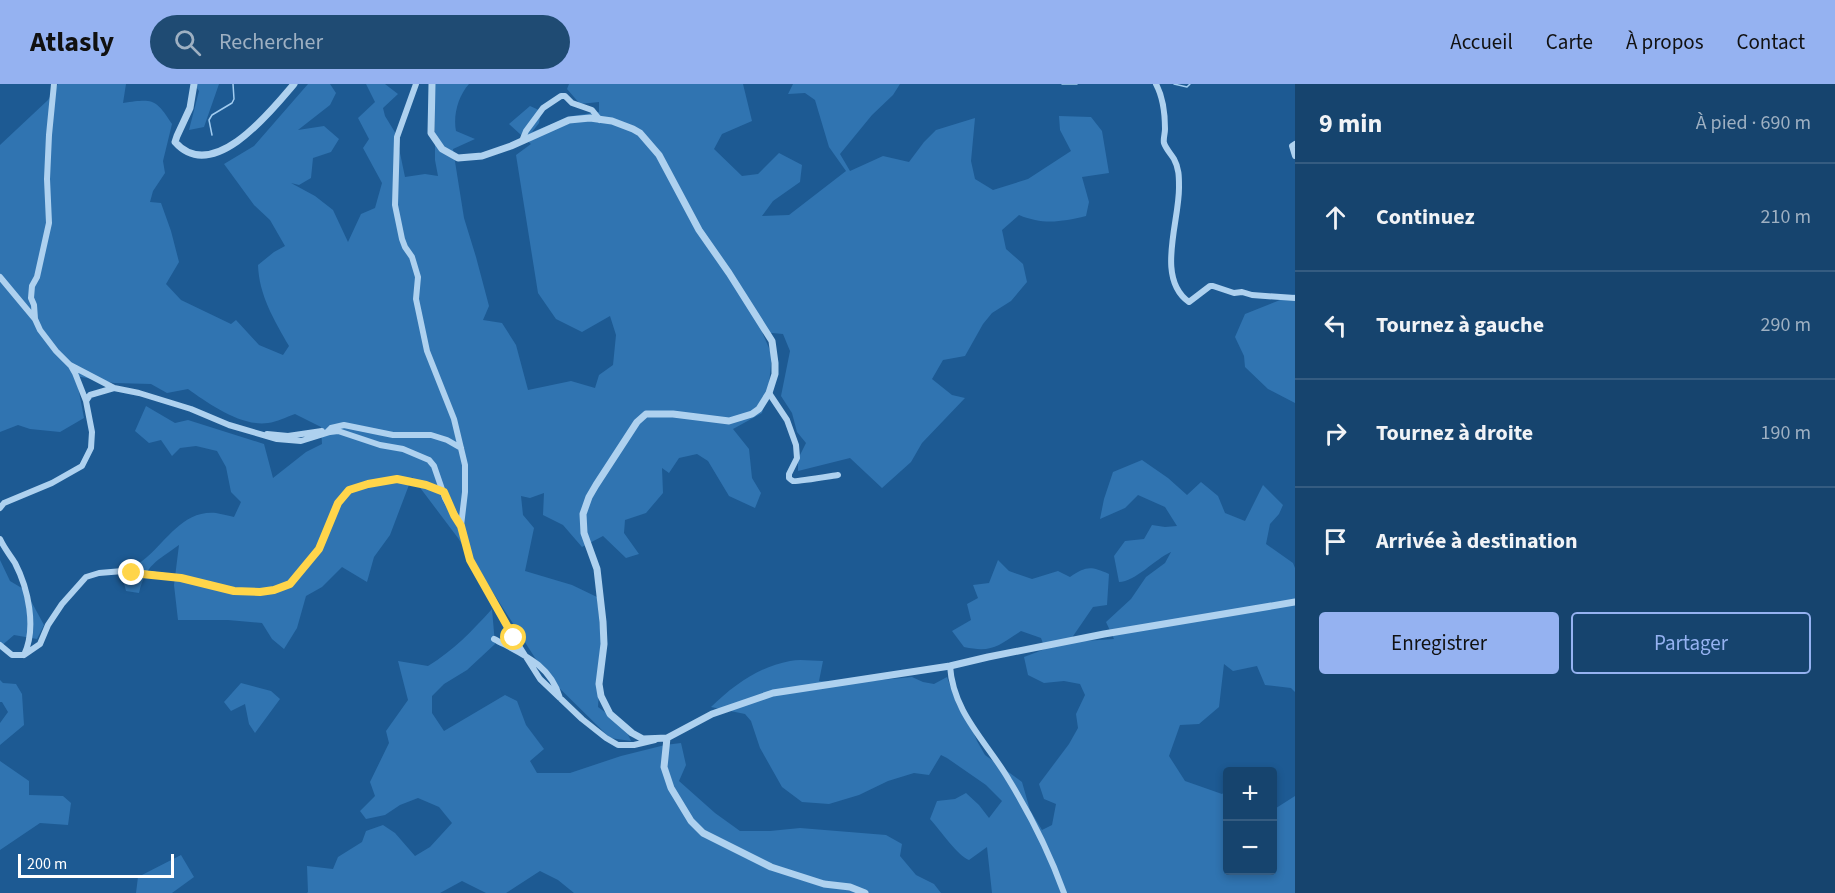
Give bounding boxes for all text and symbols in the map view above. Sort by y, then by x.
search box [150,15,570,69]
text: Atlasly [30,22,114,62]
icon: search [171,26,204,59]
text: Rechercher [219,26,323,58]
text: Accueil [1450,27,1513,57]
text: Carte [1546,27,1593,57]
text: À propos [1626,27,1703,57]
text: Contact [1736,27,1805,57]
text: 9 min [1319,105,1382,142]
text: À pied · 690 m [1696,109,1811,137]
icon: ahead [1319,201,1352,234]
text: Continuez [1376,201,1475,233]
text: 210 m [1761,203,1811,231]
icon: left [1319,309,1352,342]
text: Tournez à gauche [1376,309,1544,341]
text: 290 m [1761,311,1811,339]
icon: right [1319,417,1352,450]
text: Tournez à droite [1376,417,1533,449]
text: 190 m [1761,419,1811,447]
icon: arrive [1319,525,1352,558]
text: Arrivée à destination [1376,525,1578,557]
route end [118,559,144,585]
button: Enregistrer [1319,612,1559,674]
button: Partager [1571,612,1811,674]
route start [500,624,526,650]
map controls [1223,767,1277,875]
button: + [1223,767,1277,821]
button: − [1223,821,1277,875]
scale bar [18,851,174,878]
text: 200 m [27,853,67,875]

